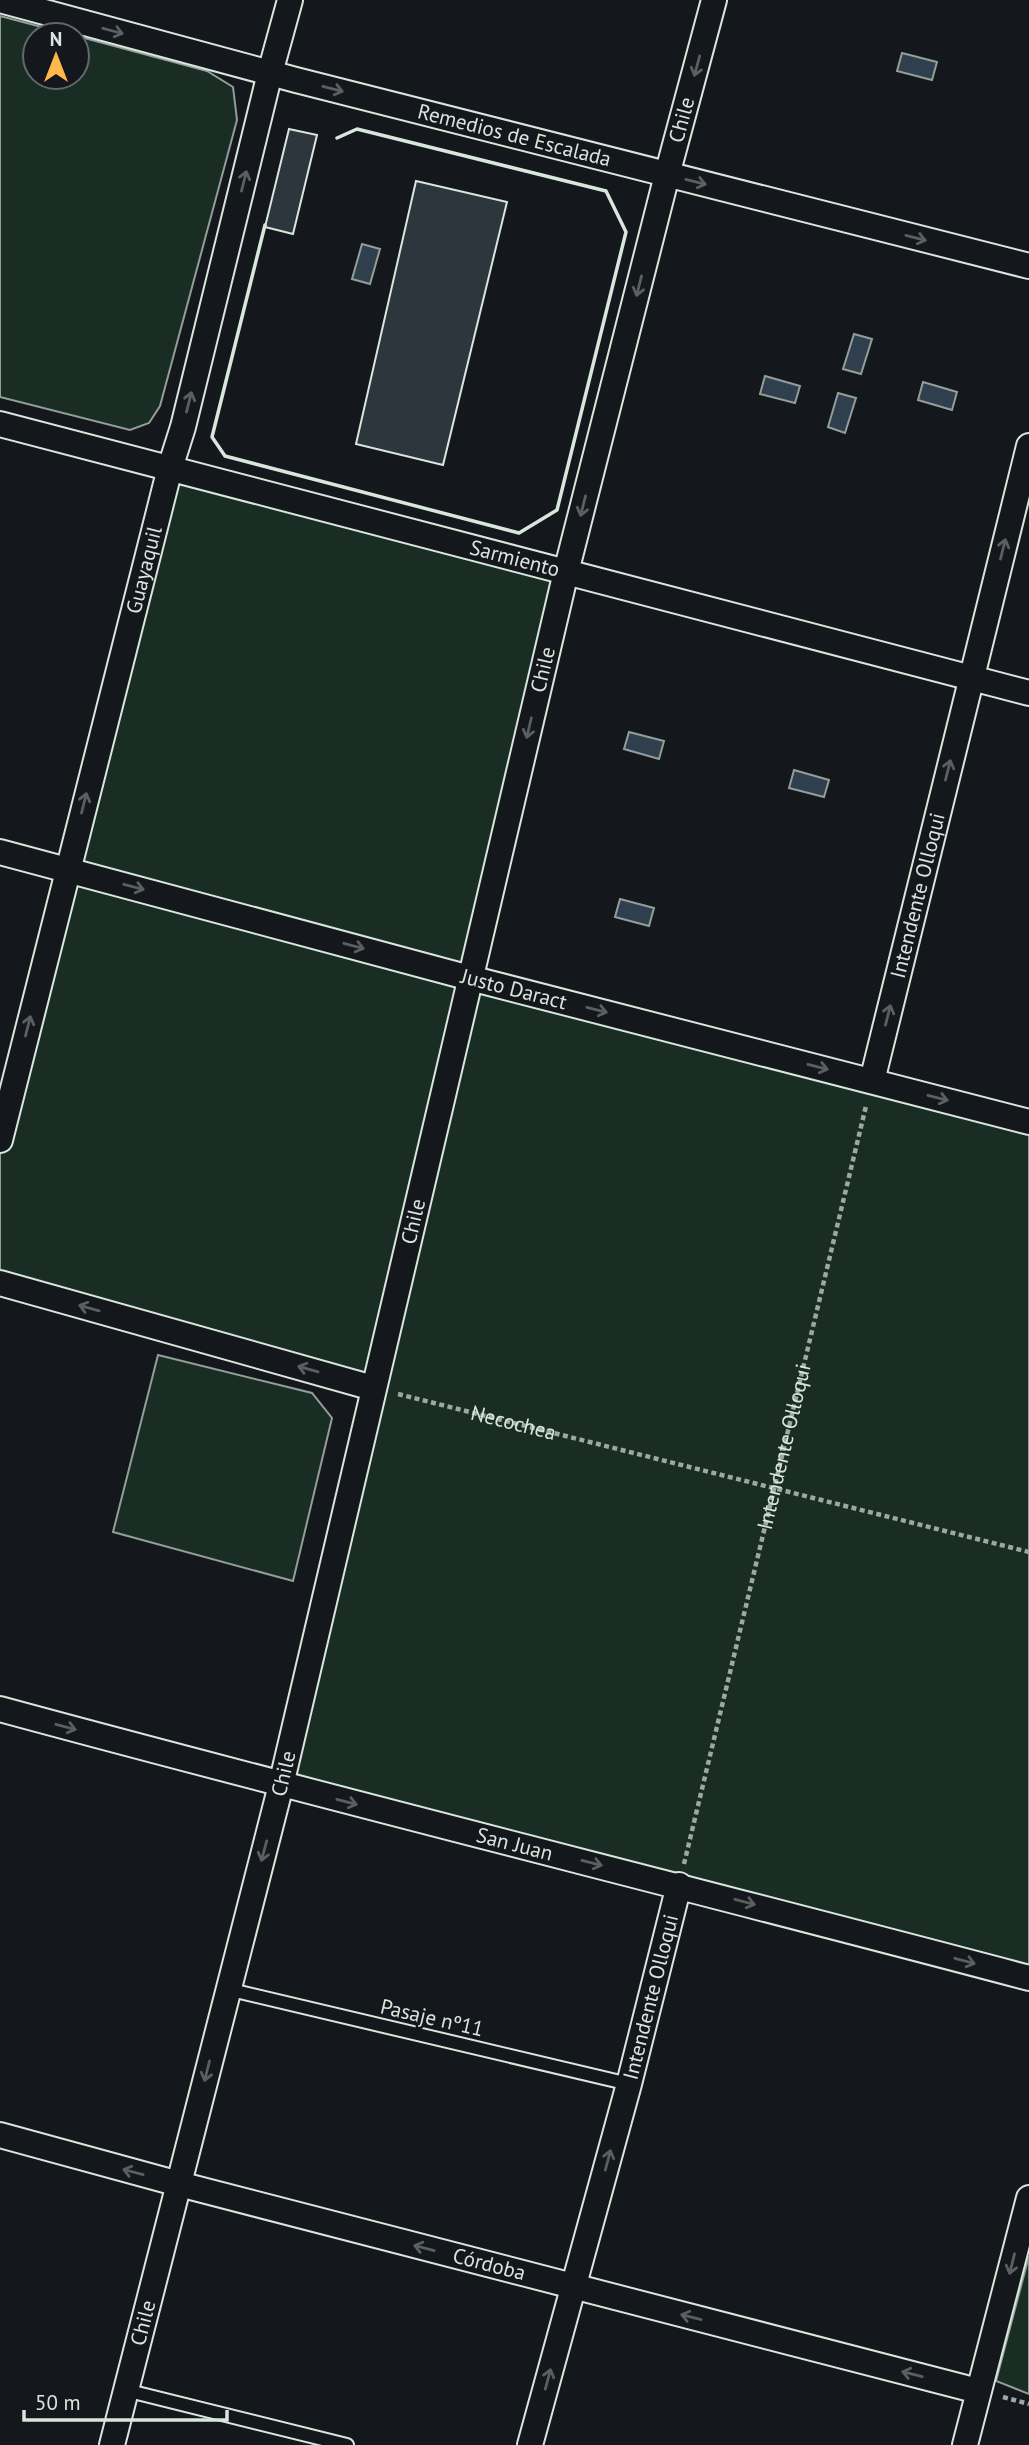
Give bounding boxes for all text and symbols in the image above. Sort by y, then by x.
north arrow [21,21,91,91]
one-way arrow [101,25,124,38]
text: N [50,27,62,51]
one-way arrow [689,55,702,77]
one-way arrow [322,84,344,97]
street label: Chile [662,94,700,145]
street label: Remedios de Escalada [415,97,614,172]
one-way arrow [238,170,251,193]
one-way arrow [684,176,707,189]
one-way arrow [905,232,927,245]
one-way arrow [632,274,645,297]
one-way arrow [183,391,196,414]
one-way arrow [576,494,589,517]
street label: Guayaquil [120,523,168,616]
street label: Sarmiento [467,533,563,583]
one-way arrow [997,539,1010,561]
street label: Chile [524,644,561,695]
one-way arrow [522,716,535,738]
one-way arrow [942,759,955,782]
one-way arrow [78,792,91,815]
street label: Intendente Olloqui [884,810,951,981]
one-way arrow [123,882,145,895]
one-way arrow [343,941,365,954]
street label: Justo Daract [457,962,570,1015]
one-way arrow [882,1004,895,1027]
one-way arrow [586,1005,608,1018]
one-way arrow [22,1015,35,1038]
one-way arrow [806,1061,829,1074]
one-way arrow [926,1092,949,1105]
street label: Chile [394,1196,431,1247]
one-way arrow [78,1301,100,1314]
street label: Intendente Olloqui [751,1361,817,1532]
one-way arrow [297,1362,319,1375]
street label: Necochea [468,1399,559,1446]
one-way arrow [55,1721,77,1734]
street label: Chile [265,1748,302,1799]
one-way arrow [335,1796,358,1809]
street label: San Juan [473,1821,556,1867]
one-way arrow [257,1839,270,1862]
one-way arrow [580,1857,603,1870]
one-way arrow [734,1897,756,1910]
street label: Intendente Olloqui [617,1911,684,2082]
one-way arrow [953,1955,976,1968]
street label: Pasaje nº11 [378,1993,486,2043]
one-way arrow [200,2059,213,2082]
one-way arrow [602,2149,615,2171]
one-way arrow [122,2164,144,2177]
one-way arrow [413,2241,436,2254]
street label: Córdoba [450,2242,529,2286]
one-way arrow [1005,2252,1018,2275]
street label: Chile [124,2297,162,2348]
one-way arrow [681,2310,703,2323]
one-way arrow [901,2367,924,2380]
one-way arrow [542,2368,555,2391]
scale bar [24,2378,228,2422]
text: 50 m [35,2389,81,2416]

